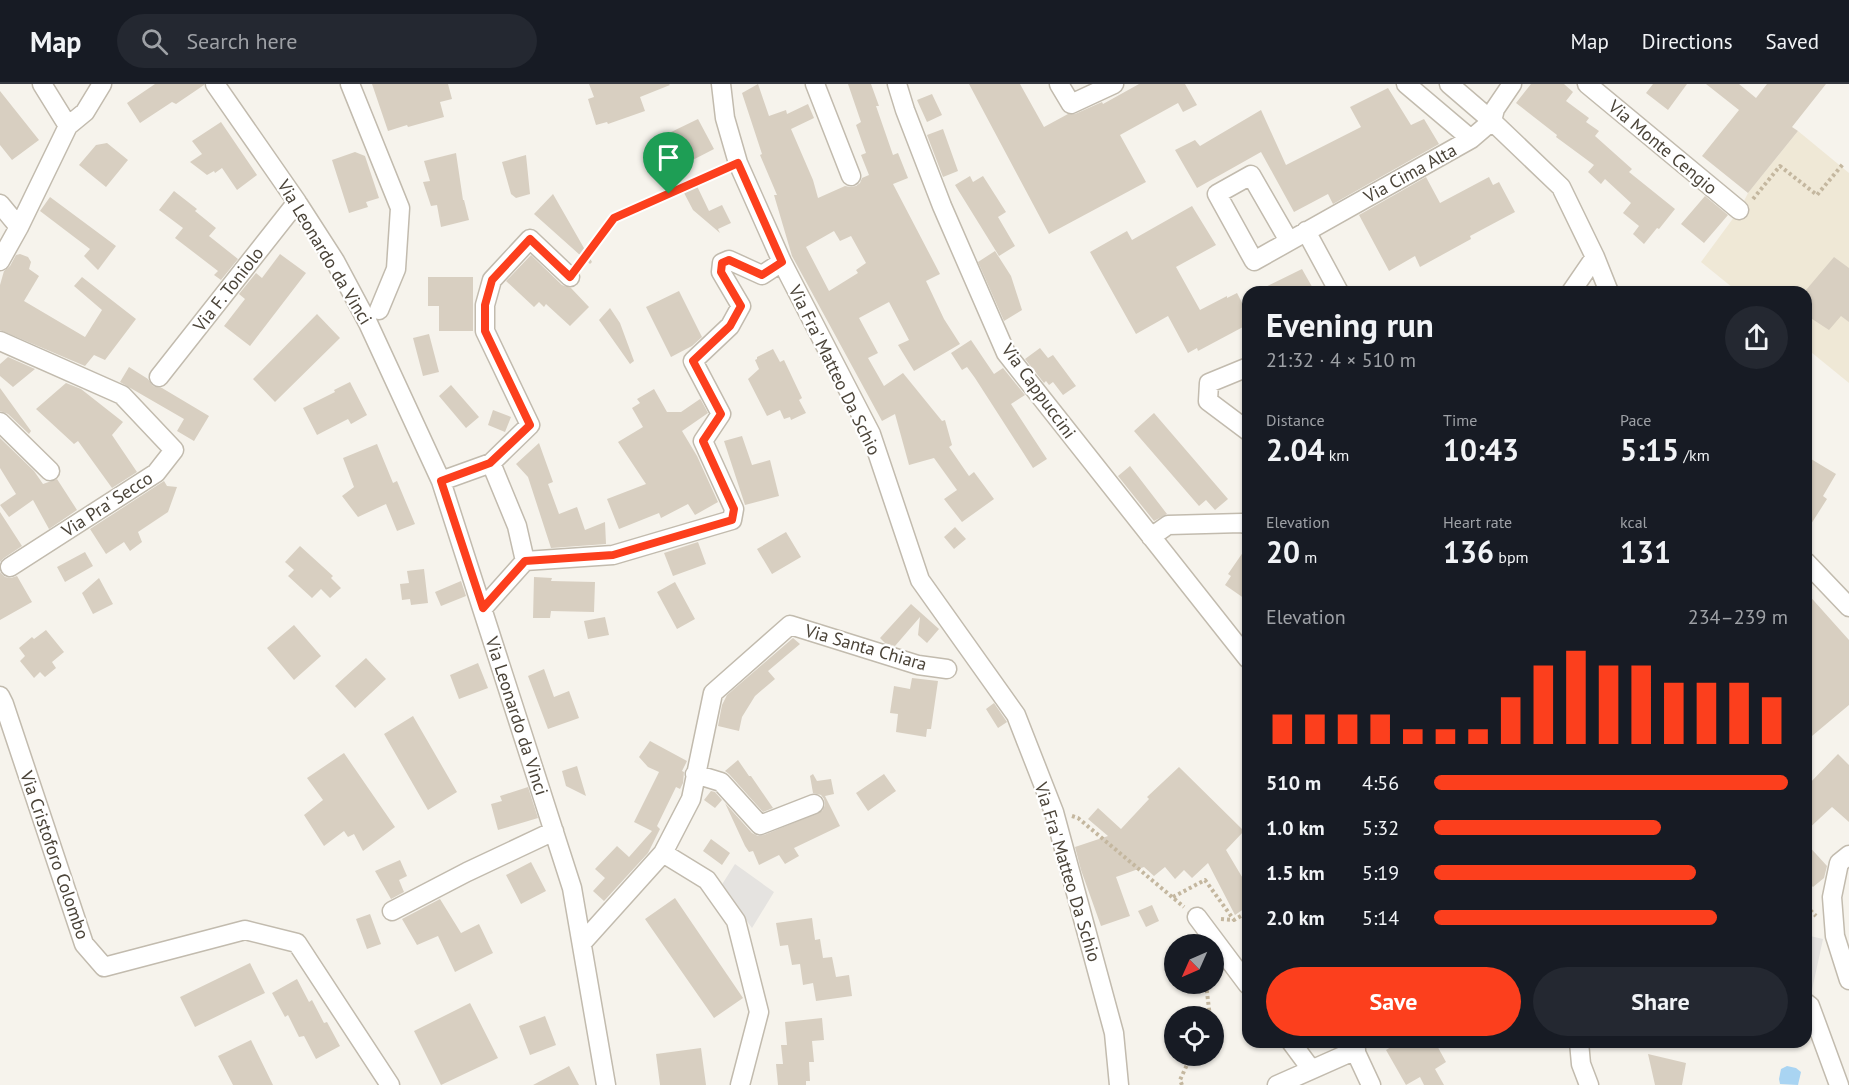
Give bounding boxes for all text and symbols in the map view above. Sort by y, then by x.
search box [117,14,537,68]
text: Map [30,23,81,60]
icon: search [138,25,171,58]
text: Search here [186,27,297,55]
text: Map [1570,28,1609,55]
text: Directions [1642,28,1733,55]
text: Saved [1766,28,1819,55]
street label: Via Monte Cengio [1603,94,1722,199]
pin [643,132,694,194]
street label: Via Cima Alta [1359,138,1460,208]
icon: arrive [652,141,685,174]
street label: Via Leonardo da Vinci [272,174,377,329]
street label: Via F. Toniolo [187,242,268,337]
street label: Via Fra' Matteo Da Schio [783,280,886,459]
text: Evening run [1266,303,1434,346]
button: share [1725,306,1788,369]
street label: Via Cappuccini [996,338,1081,443]
text: 21:32 · 4 × 510 m [1266,347,1416,373]
text: Distance [1266,410,1325,430]
text: Time [1443,410,1477,430]
text: Pace [1620,410,1651,430]
text: 2.04 [1266,430,1324,469]
text: 10:43 [1443,430,1519,469]
text: 5:15 [1620,430,1679,469]
text: km [1324,445,1349,465]
text: /km [1679,445,1710,465]
street label: Via Pra' Secco [56,466,157,542]
text: Elevation [1266,512,1330,532]
text: Heart rate [1443,512,1512,532]
text: kcal [1620,512,1647,532]
text: 20 [1266,532,1300,571]
text: 136 [1443,532,1494,571]
text: 131 [1620,532,1671,571]
text: m [1300,547,1317,567]
text: bpm [1494,547,1529,567]
text: Elevation [1266,604,1346,630]
text: 234–239 m [1688,604,1788,630]
street label: Via Santa Chiara [801,618,930,675]
street label: Via Leonardo da Vinci [480,633,553,798]
street label: Via Cristoforo Colombo [15,767,95,942]
text: 510 m [1266,770,1321,796]
text: 4:56 [1362,770,1399,796]
street label: Via Fra' Matteo Da Schio [1029,779,1106,964]
text: 1.0 km [1266,815,1325,841]
text: 5:32 [1362,815,1399,841]
text: 1.5 km [1266,860,1325,886]
text: 5:19 [1362,860,1399,886]
text: 2.0 km [1266,905,1325,931]
text: 5:14 [1362,905,1399,931]
north arrow [1164,934,1224,994]
map controls [1164,934,1224,1066]
button: Save [1266,967,1521,1036]
button: Share [1533,967,1788,1036]
button: locate [1164,1006,1224,1066]

